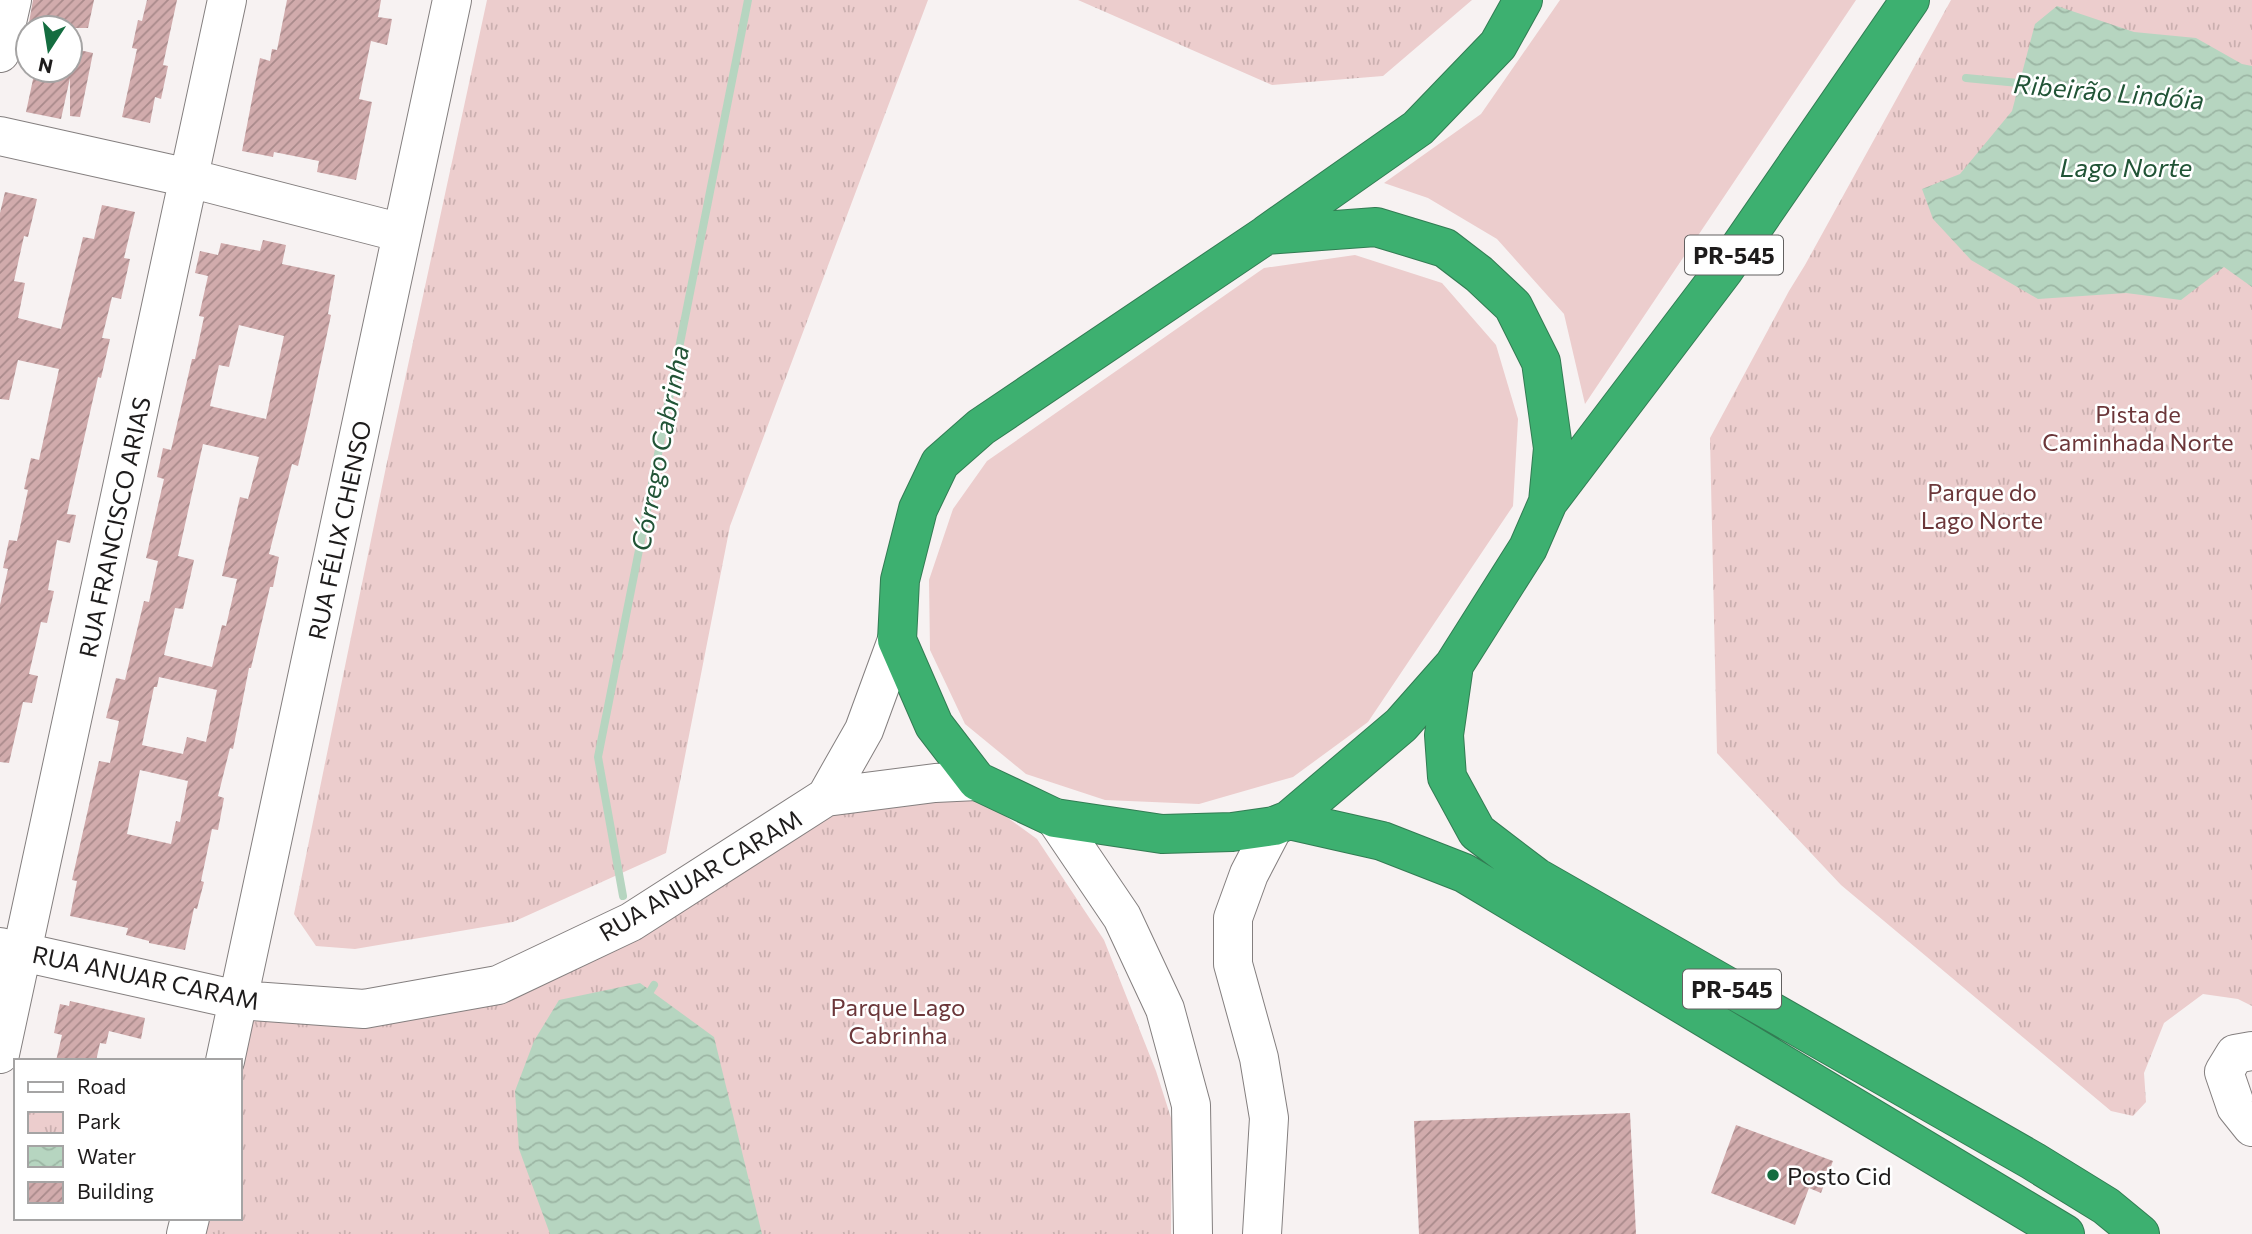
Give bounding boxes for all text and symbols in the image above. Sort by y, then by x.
north arrow [14,14,84,84]
text: N [36,53,55,79]
water label: Ribeirão Lindóia [2012,67,2206,115]
water label: Lago Norte [2060,151,2193,182]
road number: PR-545 [1685,236,1783,274]
water label: Córrego Cabrinha [624,342,694,554]
street label: RUA FRANCISCO ARIAS [72,394,156,660]
park label: Pista de Caminhada Norte [2042,399,2234,456]
street label: RUA FÉLIX CHENSO [302,418,376,642]
park label: Parque do Lago Norte [1921,477,2043,534]
street label: RUA ANUAR CARAM [594,803,806,947]
street label: RUA ANUAR CARAM [30,939,262,1015]
road number: PR-545 [1683,970,1781,1008]
park label: Parque Lago Cabrinha [831,992,965,1049]
legend [14,1059,242,1220]
text: Road [77,1073,126,1098]
text: Park [77,1108,121,1133]
text: Water [77,1143,136,1168]
place label: Posto Cid [1787,1161,1892,1190]
marker: Posto Cid [1765,1167,1781,1183]
text: Building [77,1178,154,1203]

